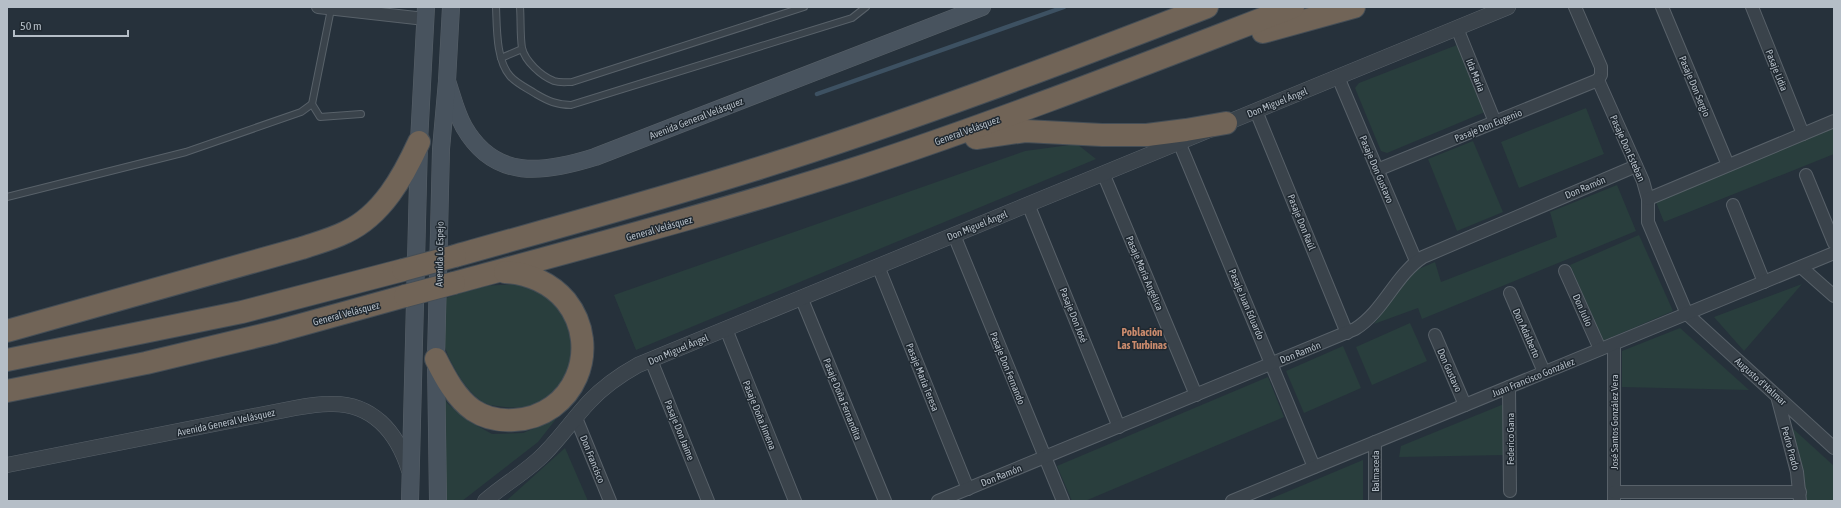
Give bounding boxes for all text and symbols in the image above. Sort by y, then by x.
scale bar [14,12,128,38]
text: 50 m [20,19,42,33]
street label: Pasaje Lidia [1763,48,1790,93]
street label: Pasaje Don Sergio [1677,54,1712,119]
street label: Ida Maria [1464,57,1487,94]
street label: Don Miguel Ángel [1245,85,1309,120]
street label: Avenida General Velásquez [648,95,745,141]
street label: Pasaje Don Eugenio [1453,107,1524,144]
street label: General Velásquez [933,113,1002,147]
street label: Pasaje Don Esteban [1608,113,1647,183]
street label: Pasaje Don Gustavo [1357,134,1396,205]
street label: Don Ramón [1563,174,1607,201]
street label: Pasaje Don Raúl [1285,193,1318,252]
street label: Don Miguel Ángel [945,208,1009,243]
street label: General Velásquez [625,214,694,243]
street label: Avenida Lo Espejo [433,221,446,287]
street label: Pasaje María Angélica [1124,234,1165,313]
street label: Pasaje Juan Eduardo [1227,267,1266,341]
street label: Pasaje Don José [1058,286,1090,345]
street label: Don Julio [1571,292,1595,328]
street label: General Velásquez [312,299,381,328]
street label: Don Adalberto [1511,307,1542,360]
district label: Población Las Turbinas [1117,326,1167,351]
street label: Pasaje Don Fernando [988,330,1027,406]
street label: Don Miguel Ángel [646,332,710,367]
street label: Don Ramón [1278,339,1322,366]
street label: Pasaje María Teresa [904,342,941,413]
street label: Don Gustavo [1435,347,1464,394]
street label: Augusto d'Halmar [1733,355,1789,408]
street label: Juan Francisco González [1490,356,1576,399]
street label: Pasaje Doña Fernandita [821,357,864,442]
street label: José Santos González Vera [1609,374,1620,470]
street label: Pasaje Doña Jimena [741,379,779,452]
street label: Pasaje Don Jaime [662,398,697,462]
street label: Avenida General Velásquez [176,407,276,438]
street label: Federico Gana [1505,413,1516,465]
street label: Pedro Prado [1779,425,1802,471]
street label: Don Francisco [578,434,607,485]
street label: Balmaceda [1370,450,1381,492]
street label: Don Ramón [979,462,1023,489]

